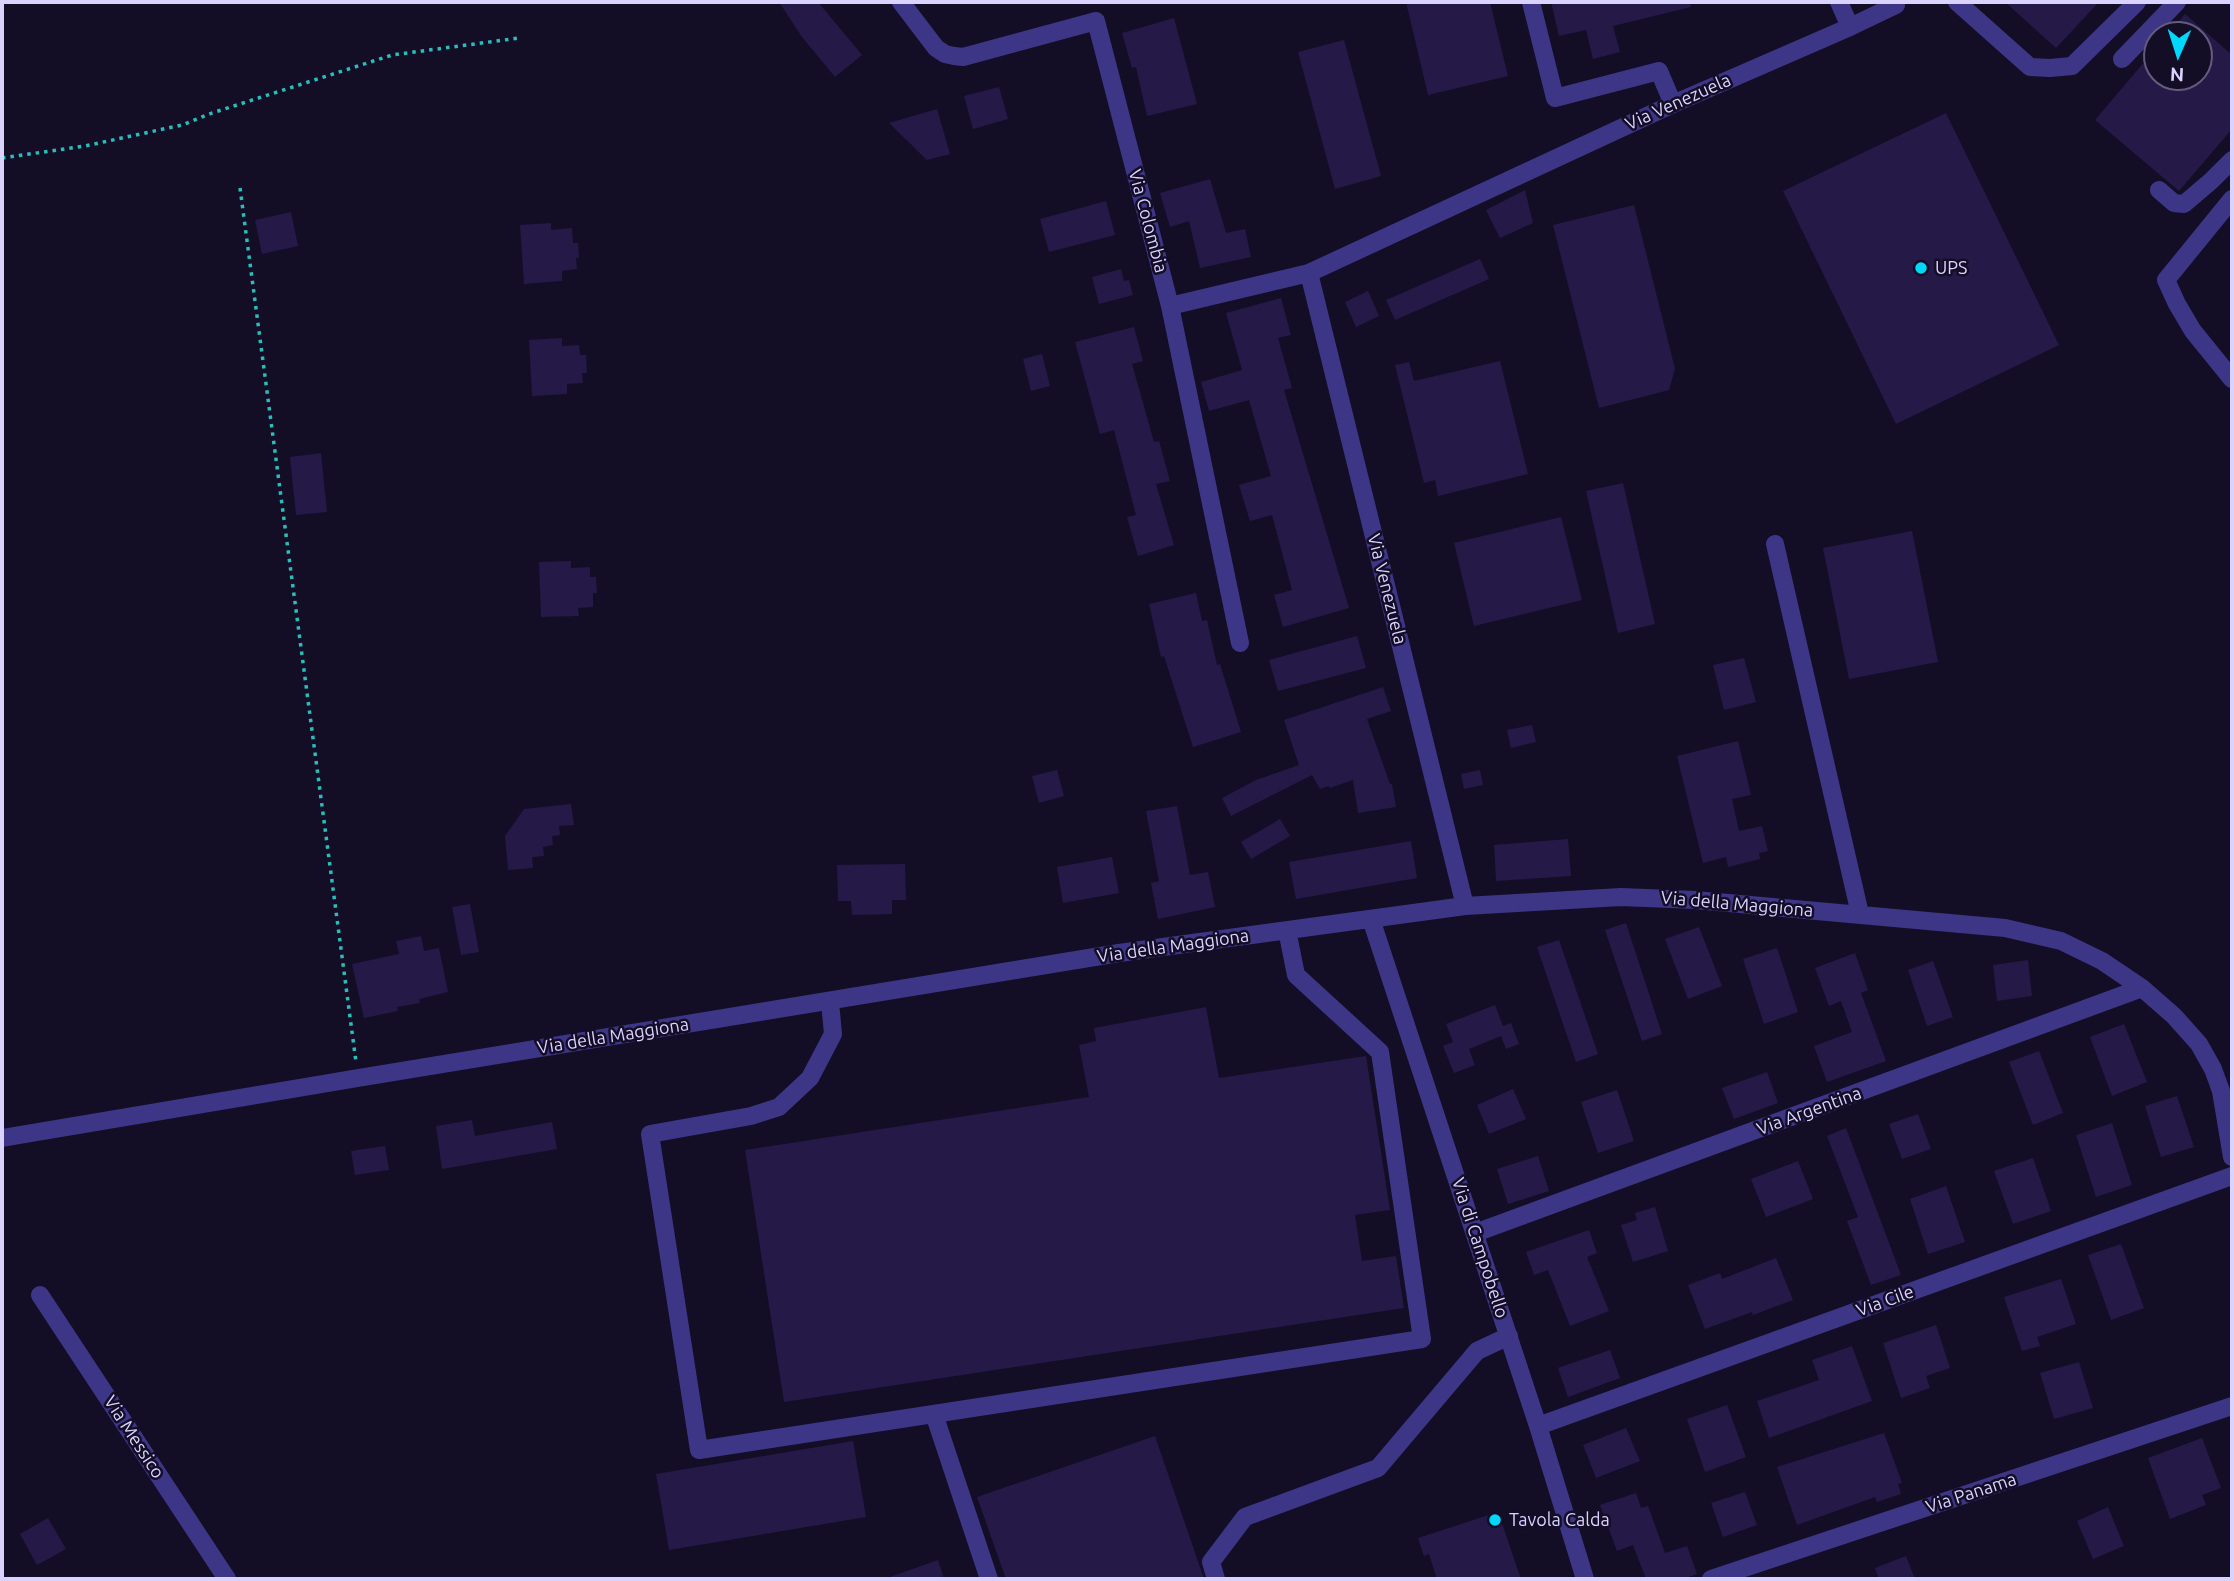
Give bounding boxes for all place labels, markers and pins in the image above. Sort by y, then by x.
place label: UPS [1935,257,1967,279]
marker: UPS [1913,260,1929,276]
place label: Tavola Calda [1509,1509,1610,1531]
marker: Tavola Calda [1487,1512,1503,1528]

